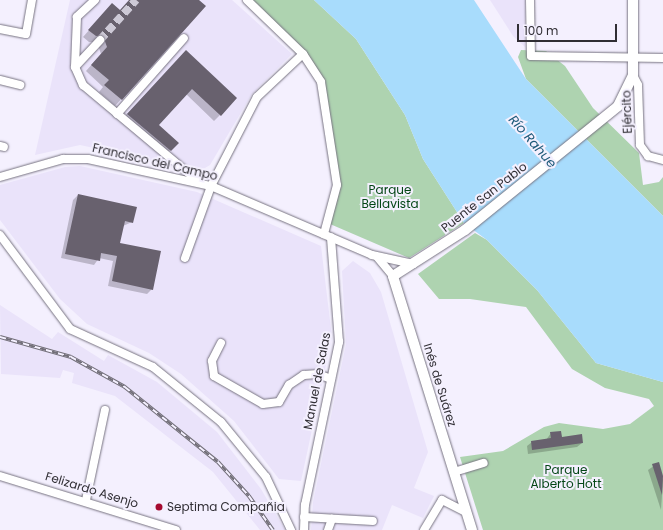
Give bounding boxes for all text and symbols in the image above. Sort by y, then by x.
scale bar [519,16,619,42]
text: 100 m [524,22,558,39]
street label: Ejército [619,90,635,134]
water label: Río Rahue [505,112,559,172]
street label: Francisco del Campo [91,141,219,183]
street label: Puente San Pablo [438,159,530,235]
park label: Parque Bellavista [361,183,419,211]
street label: Manuel de Salas [301,331,333,431]
street label: Inés de Suárez [420,342,460,428]
park label: Parque Alberto Hott [530,463,602,491]
street label: Felizardo Asenjo [44,469,140,511]
place label: Septima Compañia [167,500,285,514]
marker: Septima Compañia [154,502,164,512]

